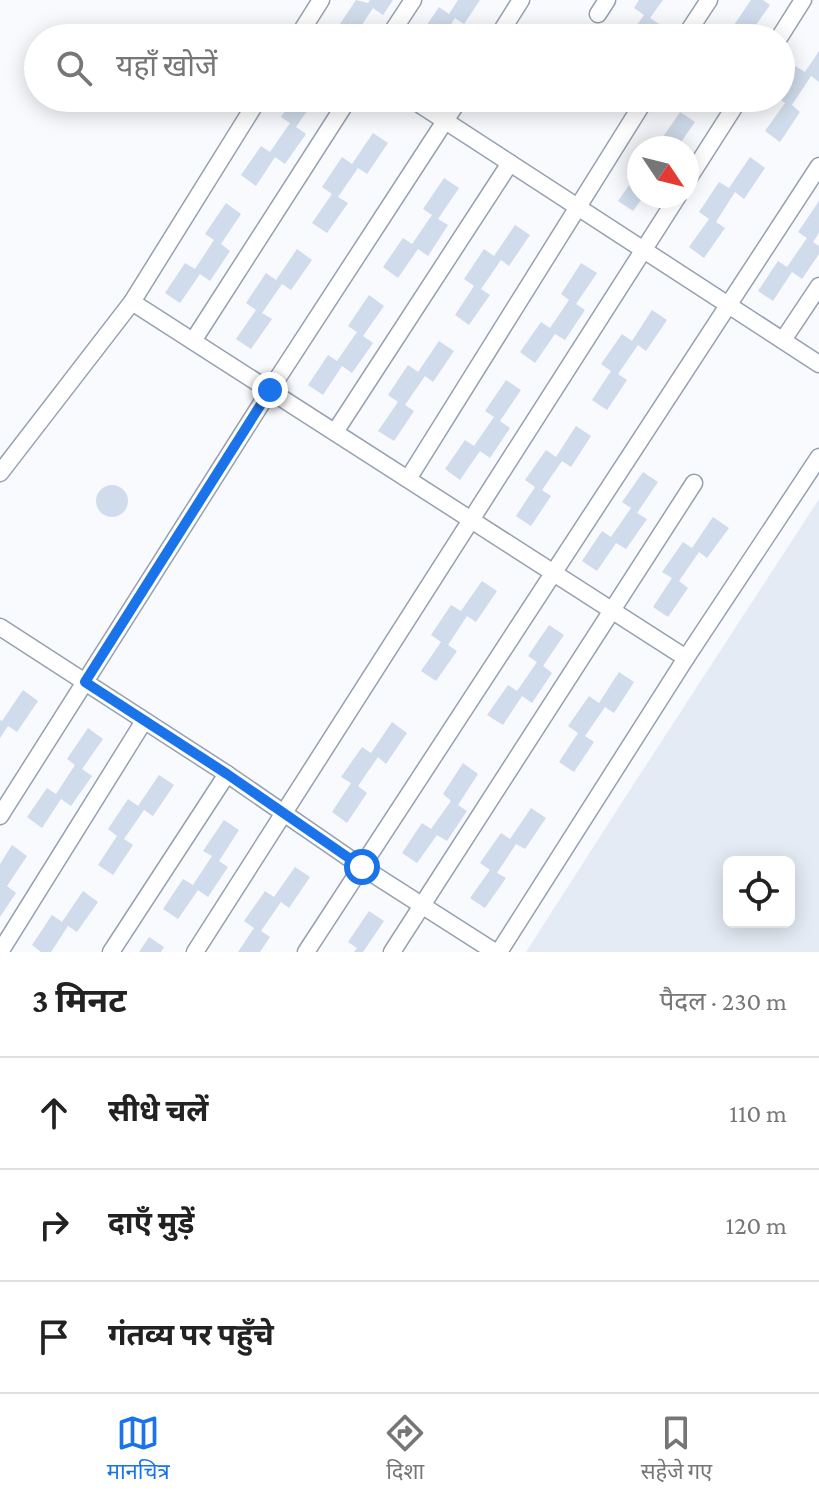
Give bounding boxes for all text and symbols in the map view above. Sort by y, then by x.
search box [24,24,795,112]
icon: search [52,46,96,90]
text: यहाँ खोजें [116,49,217,82]
north arrow [627,136,699,208]
route end [252,372,288,408]
route start [344,849,380,885]
map controls [723,856,795,928]
button: locate [723,856,795,928]
text: 3 मिनट [32,982,127,1019]
text: पैदल · 230 m [660,987,787,1016]
icon: ahead [32,1091,76,1135]
text: सीधे चलें [108,1094,208,1127]
text: 110 m [729,1099,787,1128]
icon: right [32,1203,76,1247]
text: दाएँ मुड़ें [108,1206,194,1239]
text: 120 m [726,1211,787,1240]
icon: arrive [32,1315,76,1359]
text: गंतव्य पर पहुँचे [108,1318,274,1351]
tab: मानचित्र [107,1411,170,1488]
tab: दिशा [383,1411,427,1488]
tab: सहेजे गए [641,1411,712,1488]

